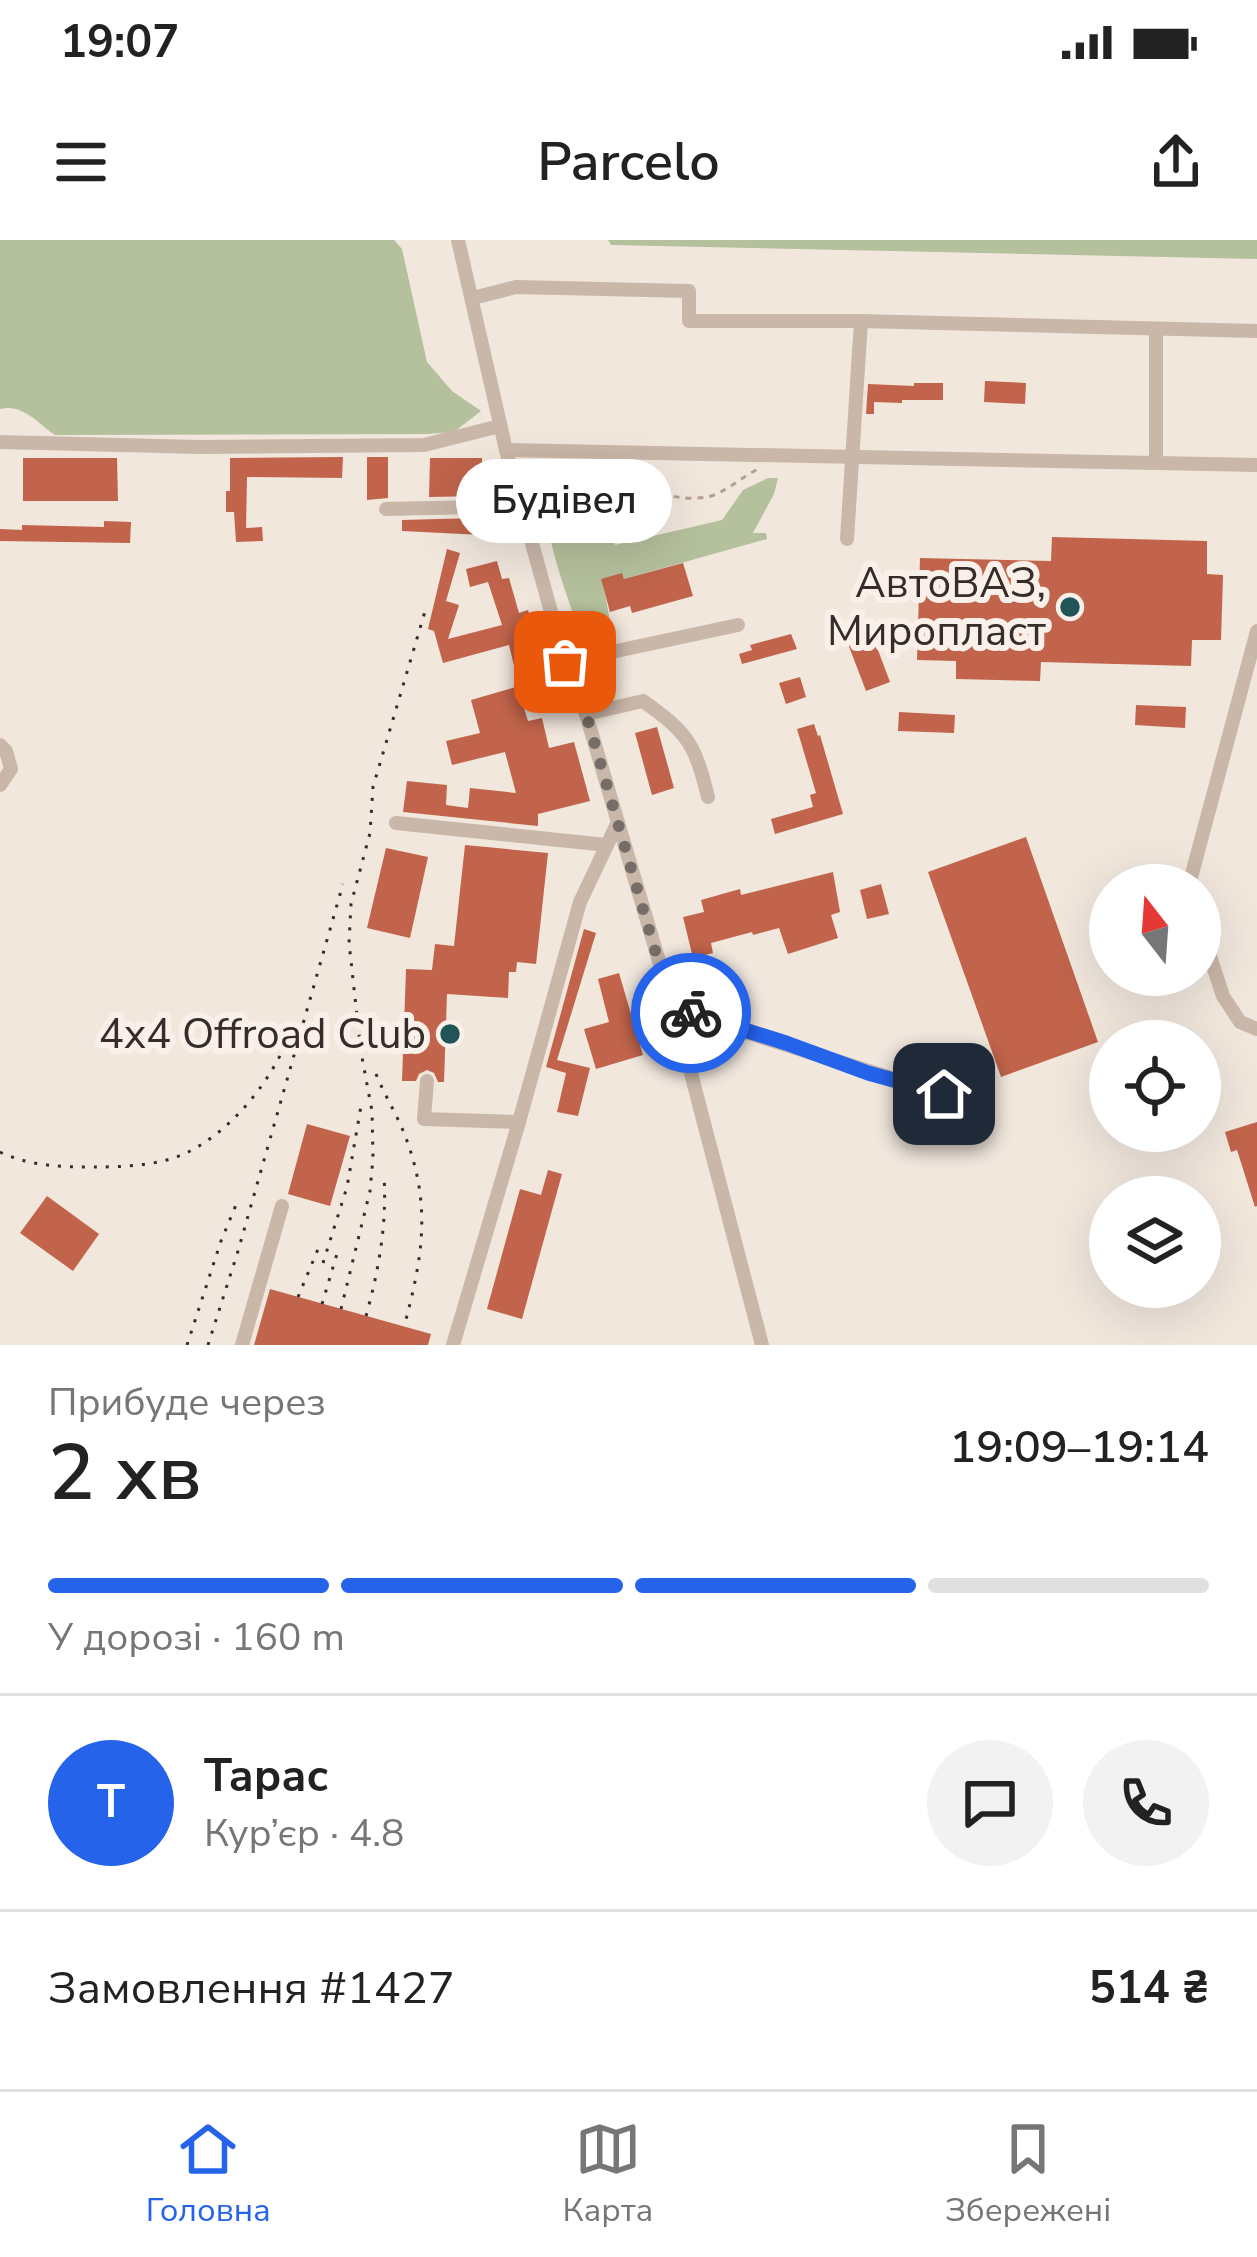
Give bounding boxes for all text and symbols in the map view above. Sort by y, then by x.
text: 19:07 [60,12,179,73]
text: Parcelo [537,125,720,199]
icon: menu [48,129,114,195]
icon: share [1143,129,1209,195]
callout: Будівел [457,458,673,542]
text: Будівел [491,474,637,527]
place label: АвтоВАЗ, Миропласт [827,555,1046,660]
marker: АвтоВАЗ, Миропласт [1057,594,1083,620]
pin [514,611,616,713]
icon: bag [532,629,598,695]
north arrow [1089,864,1221,996]
map controls [1089,864,1221,1308]
courier [631,953,751,1073]
icon: bike [658,980,724,1046]
place label: 4x4 Offroad Club [99,1006,426,1063]
button: locate [1089,1020,1221,1152]
marker: 4x4 Offroad Club [437,1021,463,1047]
pin [893,1043,995,1145]
icon: home [911,1061,977,1127]
button: layers [1089,1176,1221,1308]
text: Прибуде через [48,1376,326,1429]
text: 19:09–19:14 [949,1417,1209,1478]
text: 2 хв [48,1420,201,1527]
text: У дорозі · 160 m [48,1611,345,1664]
button: chat [927,1740,1053,1866]
button: phone [1083,1740,1209,1866]
text: Тарас [204,1746,328,1807]
text: Т [97,1772,125,1833]
text: Кур’єр · 4.8 [204,1807,405,1860]
text: Замовлення #1427 [48,1958,455,2019]
text: 514 ₴ [1089,1958,1209,2019]
tab: Головна [146,2116,271,2233]
tab: Карта [562,2116,653,2233]
tab: Збережені [945,2116,1111,2233]

